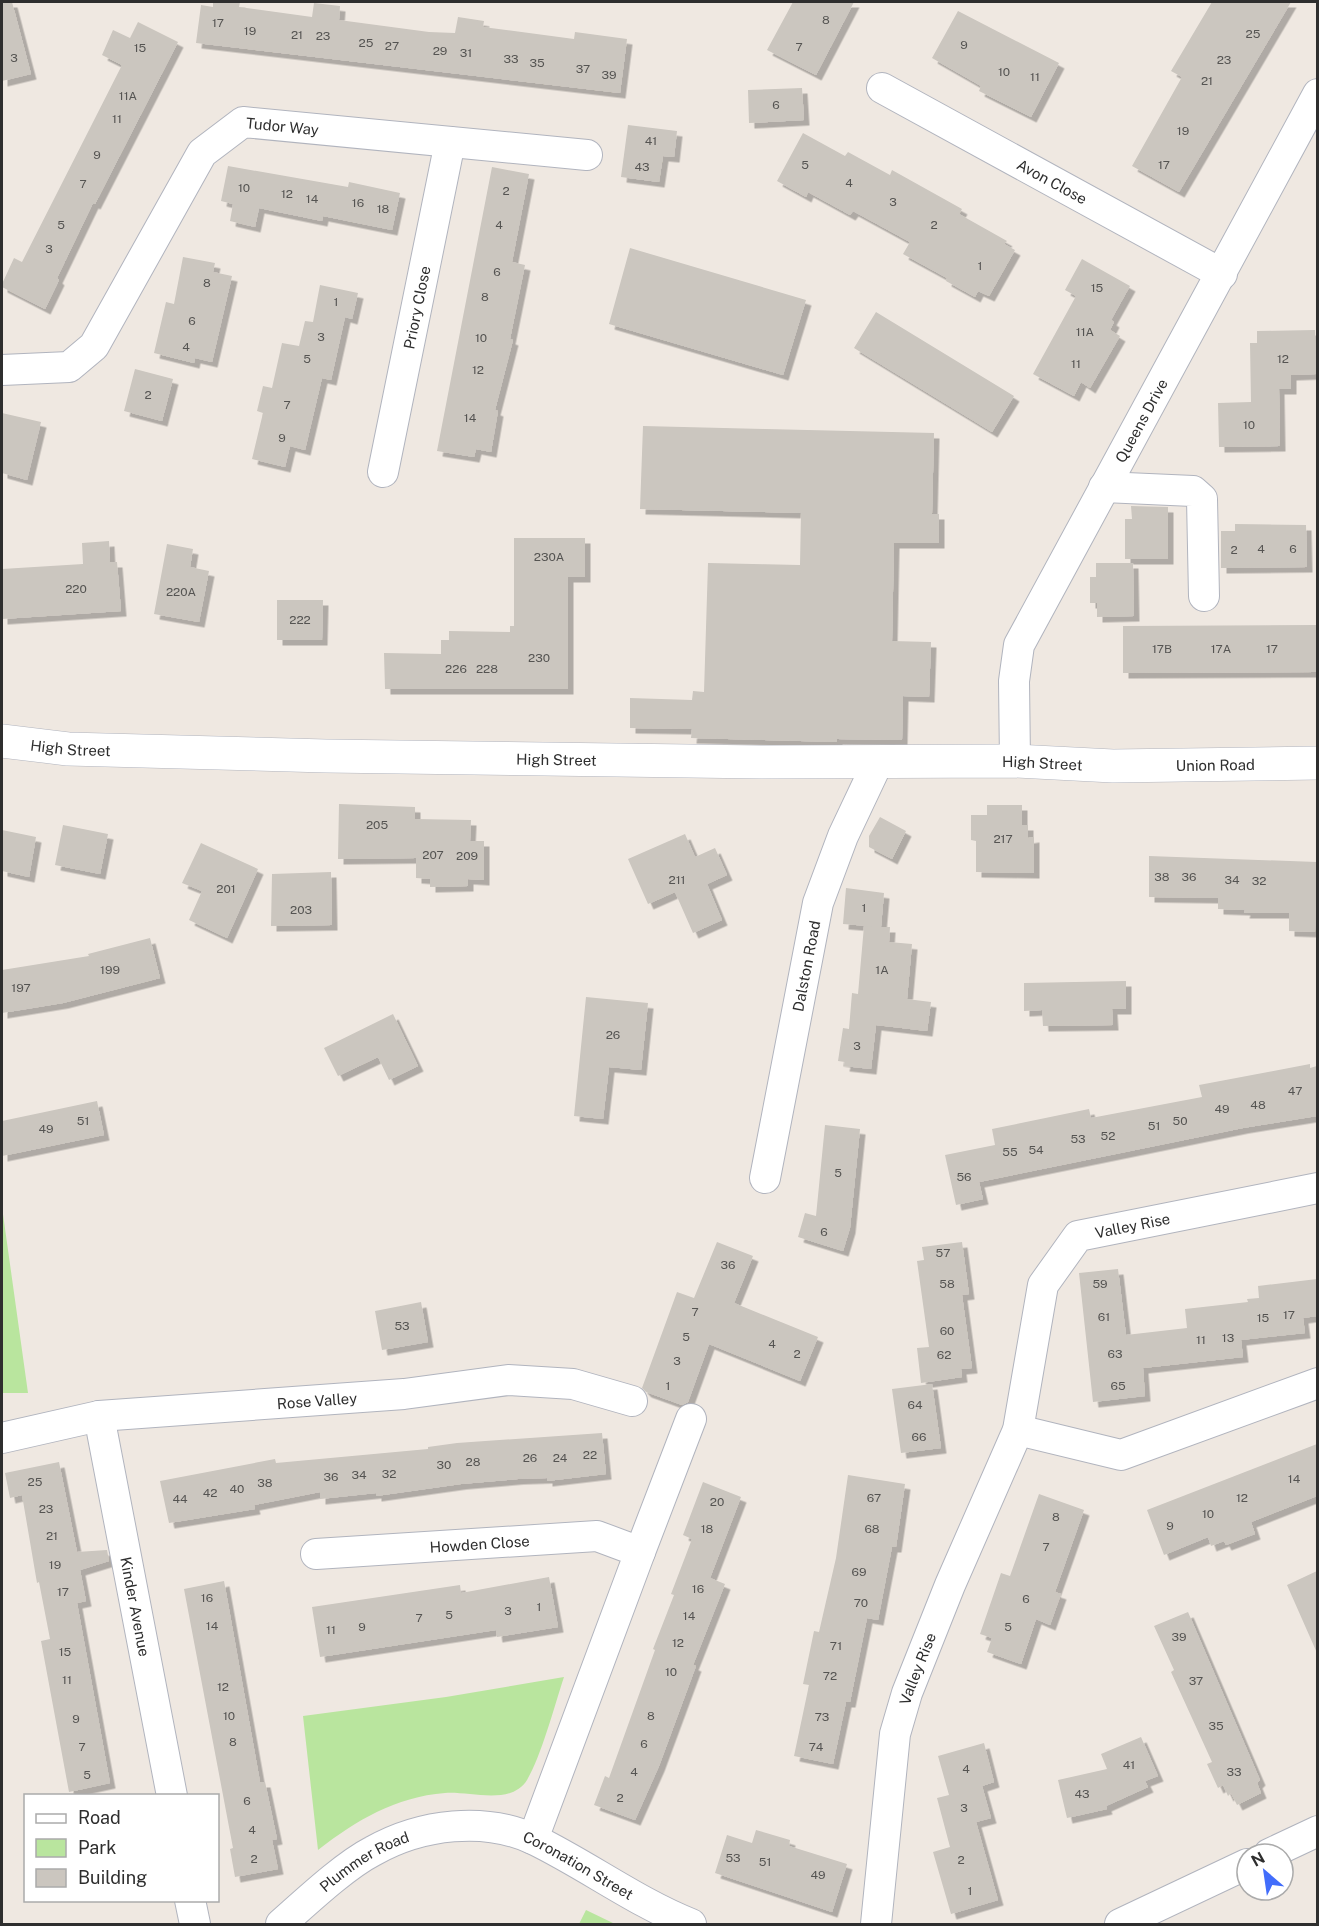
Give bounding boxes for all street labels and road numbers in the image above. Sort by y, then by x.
street label: Tudor Way [245,114,320,138]
street label: Avon Close [1014,155,1090,207]
street label: Priory Close [400,264,433,350]
street label: Queens Drive [1111,376,1170,465]
street label: High Street [29,736,111,759]
street label: High Street [516,750,597,768]
street label: High Street [1002,752,1083,773]
street label: Union Road [1176,755,1255,774]
street label: Dalston Road [789,919,823,1013]
street label: Valley Rise [1093,1209,1171,1241]
street label: Rose Valley [276,1389,358,1412]
street label: Howden Close [429,1532,530,1555]
street label: Kinder Avenue [118,1555,153,1658]
street label: Valley Rise [896,1630,939,1707]
street label: Coronation Street [521,1827,637,1903]
street label: Plummer Road [316,1828,411,1895]

